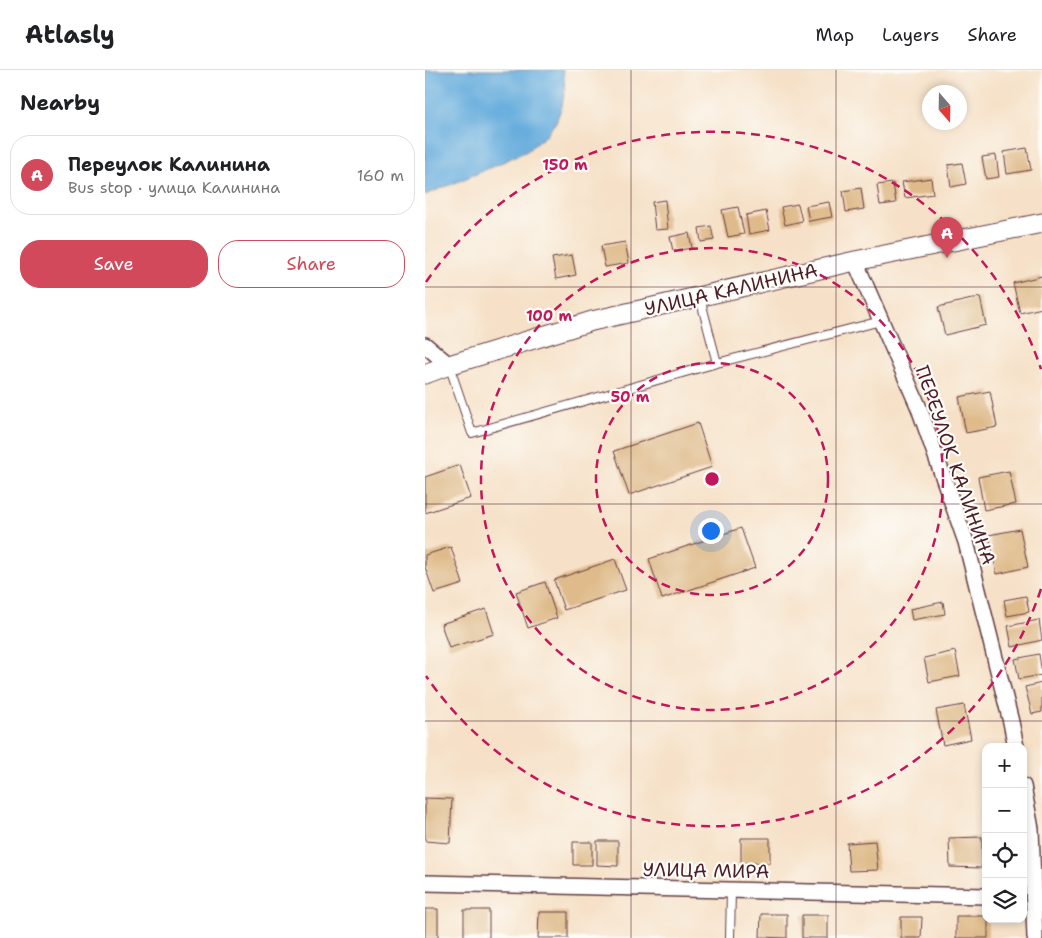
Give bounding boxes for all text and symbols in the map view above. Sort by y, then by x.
text: Atlasly [25,19,115,51]
text: Map [816,23,854,47]
text: Layers [882,23,939,47]
text: Share [967,23,1017,47]
north arrow [922,85,967,130]
text: Nearby [20,89,100,117]
text: Переулок Калинина [68,152,270,177]
text: 150 m [542,155,588,175]
text: A [31,165,43,186]
text: 160 m [357,165,404,186]
text: Bus stop · улица Калинина [68,177,280,198]
pin: A [931,217,963,258]
button: Save [20,240,208,288]
button: Share [218,240,405,288]
street label: УЛИЦА КАЛИНИНА [642,257,820,322]
text: 100 m [526,306,572,326]
street label: ПЕРЕУЛОК КАЛИНИНА [910,362,1001,568]
text: 50 m [611,387,650,407]
centre of rings [703,470,721,488]
your location [698,518,724,544]
map controls [982,743,1027,923]
button: + [982,743,1027,788]
button: − [982,788,1027,833]
button: locate [982,833,1027,878]
street label: УЛИЦА МИРА [642,857,770,884]
button: layers [982,878,1027,923]

